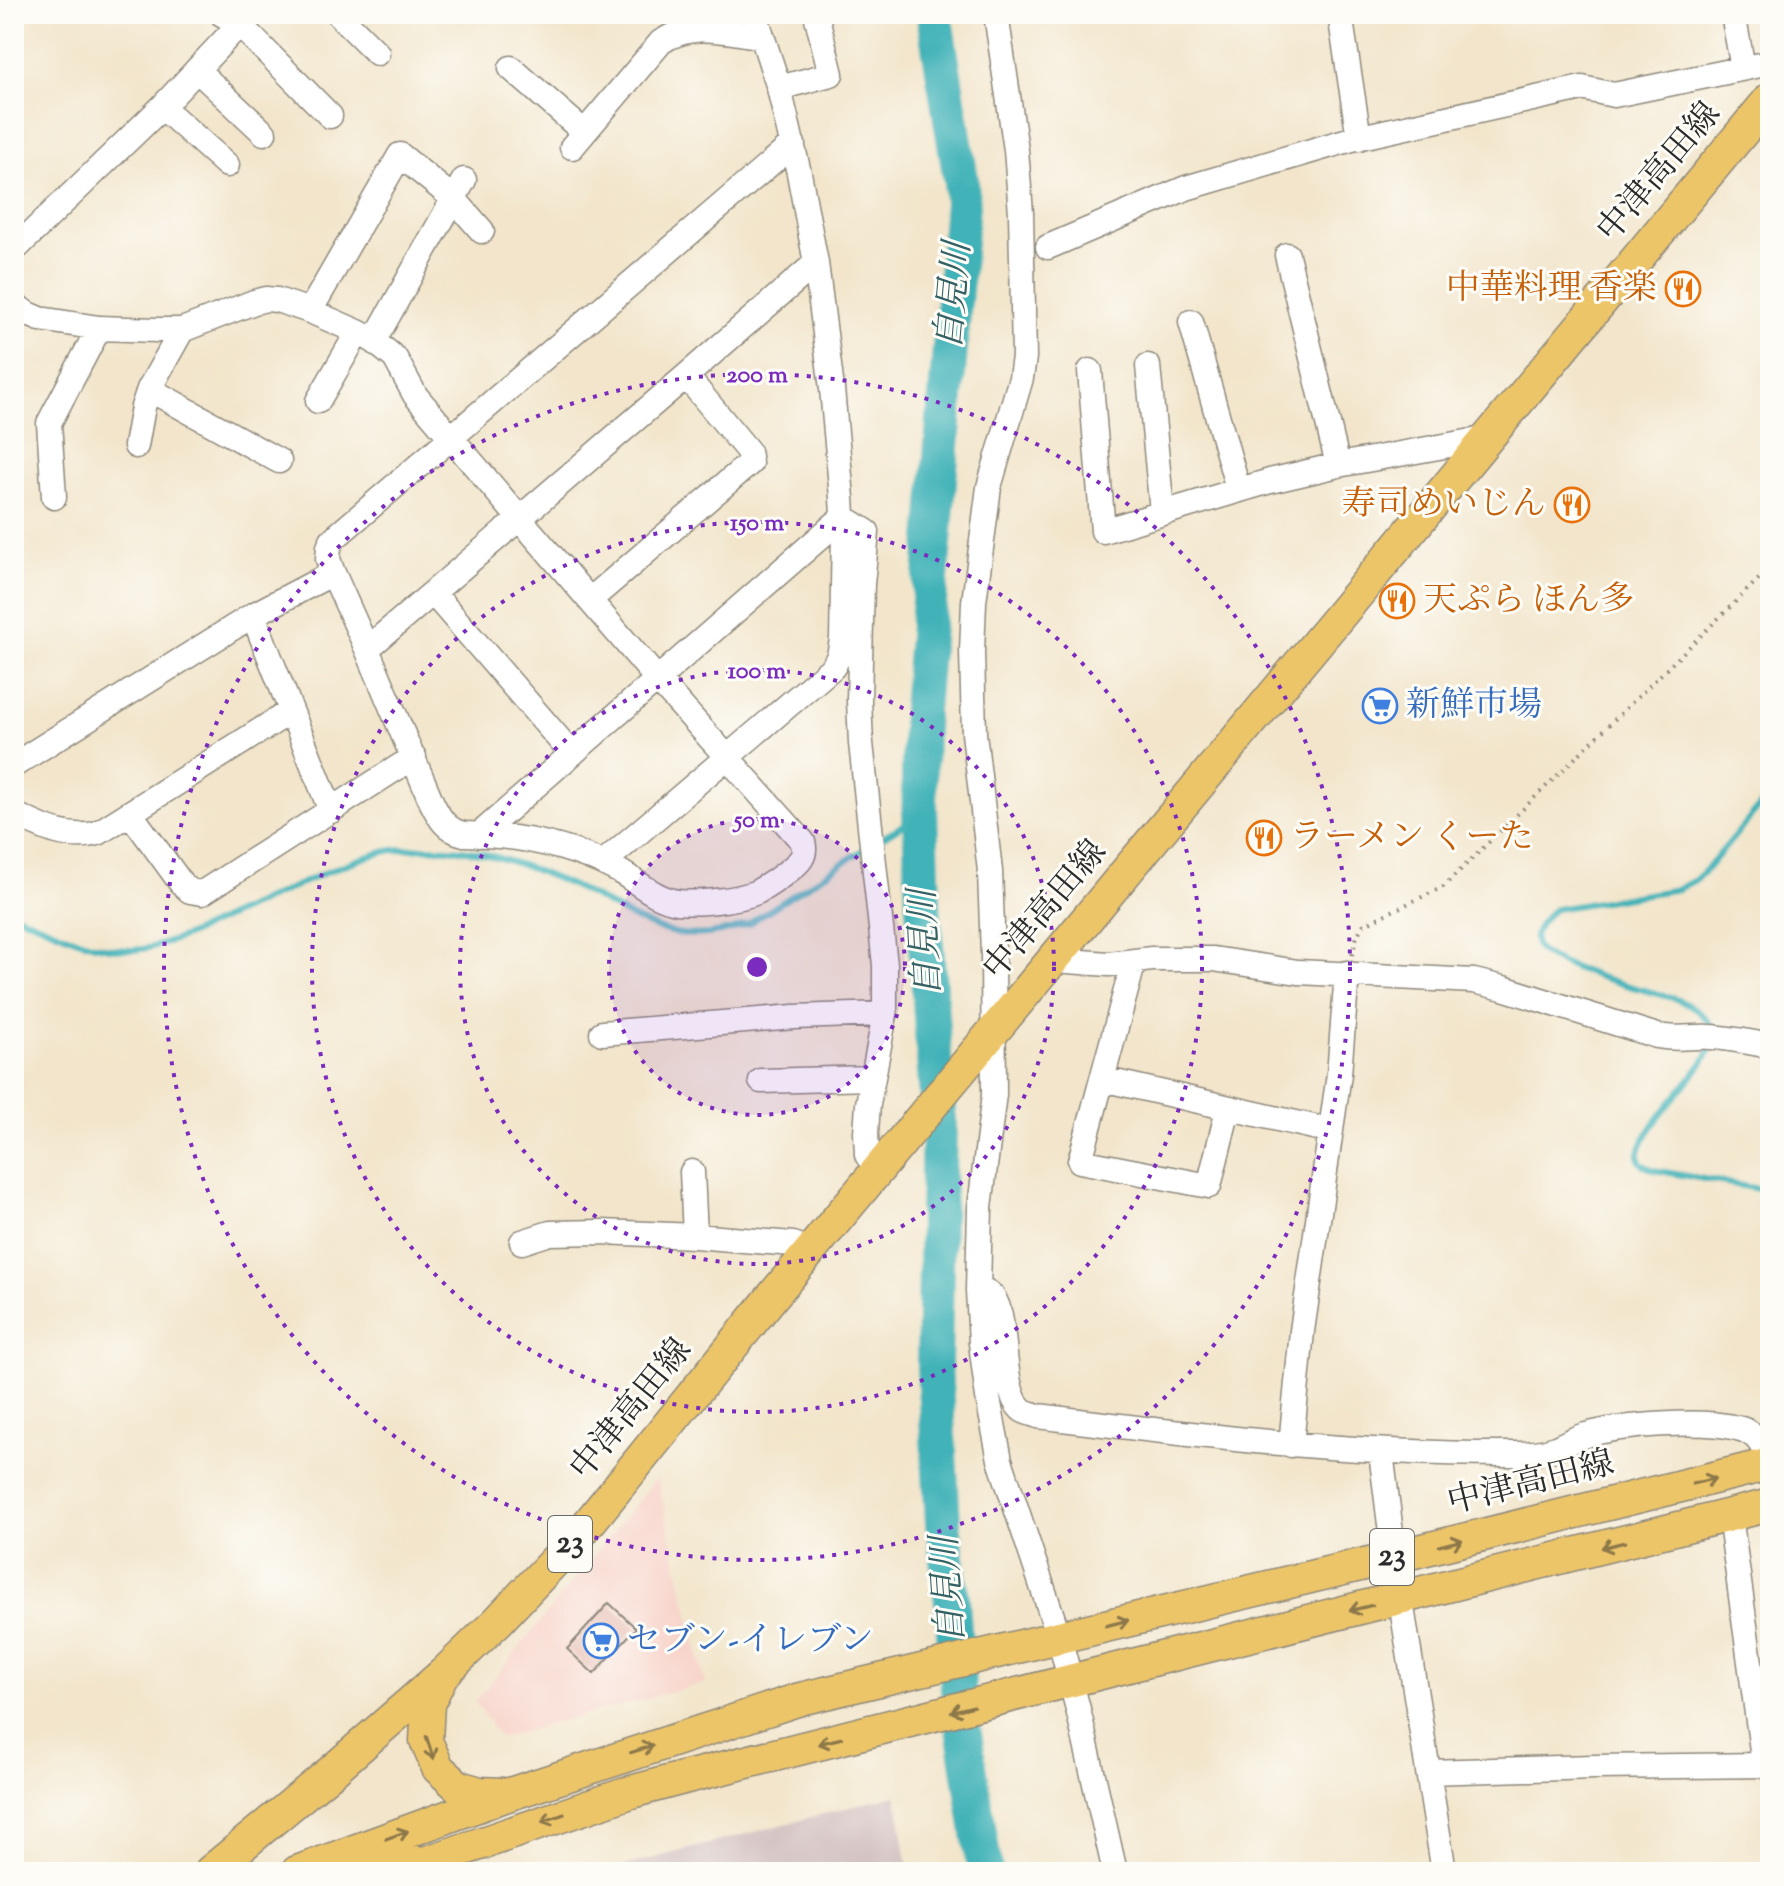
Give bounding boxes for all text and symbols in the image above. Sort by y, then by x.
street label: 中津高田線 [1587,92,1733,254]
water label: 自見川 [924,236,986,352]
place label: 中華料理 香楽 [1446,265,1657,314]
restaurant icon: 中華料理 香楽 [1664,270,1702,308]
text: 200 m [726,359,788,393]
place label: 寿司めいじん [1342,481,1546,530]
restaurant icon: 寿司めいじん [1553,486,1591,524]
text: 150 m [730,507,784,541]
place label: 天ぷら ほん多 [1423,577,1634,626]
restaurant icon: 天ぷら ほん多 [1378,582,1416,620]
text: 100 m [728,655,786,689]
place label: 新鮮市場 [1406,682,1542,731]
supermarket icon: 新鮮市場 [1361,687,1399,725]
text: 50 m [732,804,780,838]
place label: ラーメン くーた [1290,814,1534,863]
restaurant icon: ラーメン くーた [1245,819,1283,857]
street label: 中津高田線 [973,830,1119,992]
water label: 自見川 [898,884,956,998]
centre of rings [743,953,771,981]
street label: 中津高田線 [559,1329,705,1491]
street label: 中津高田線 [1443,1440,1619,1528]
one-way arrow [1690,1472,1716,1487]
road number: 23 [548,1516,592,1572]
road number: 23 [1370,1529,1414,1585]
water label: 自見川 [920,1530,980,1646]
one-way arrow [1438,1534,1463,1549]
one-way arrow [1601,1538,1626,1553]
one-way arrow [1348,1602,1374,1617]
one-way arrow [1103,1615,1129,1630]
place label: セブン-イレブン [627,1617,874,1666]
supermarket icon: セブン-イレブン [582,1622,620,1660]
one-way arrow [949,1702,975,1717]
one-way arrow [424,1735,439,1760]
one-way arrow [818,1735,844,1750]
one-way arrow [629,1741,654,1756]
one-way arrow [541,1812,566,1827]
one-way arrow [384,1827,409,1841]

